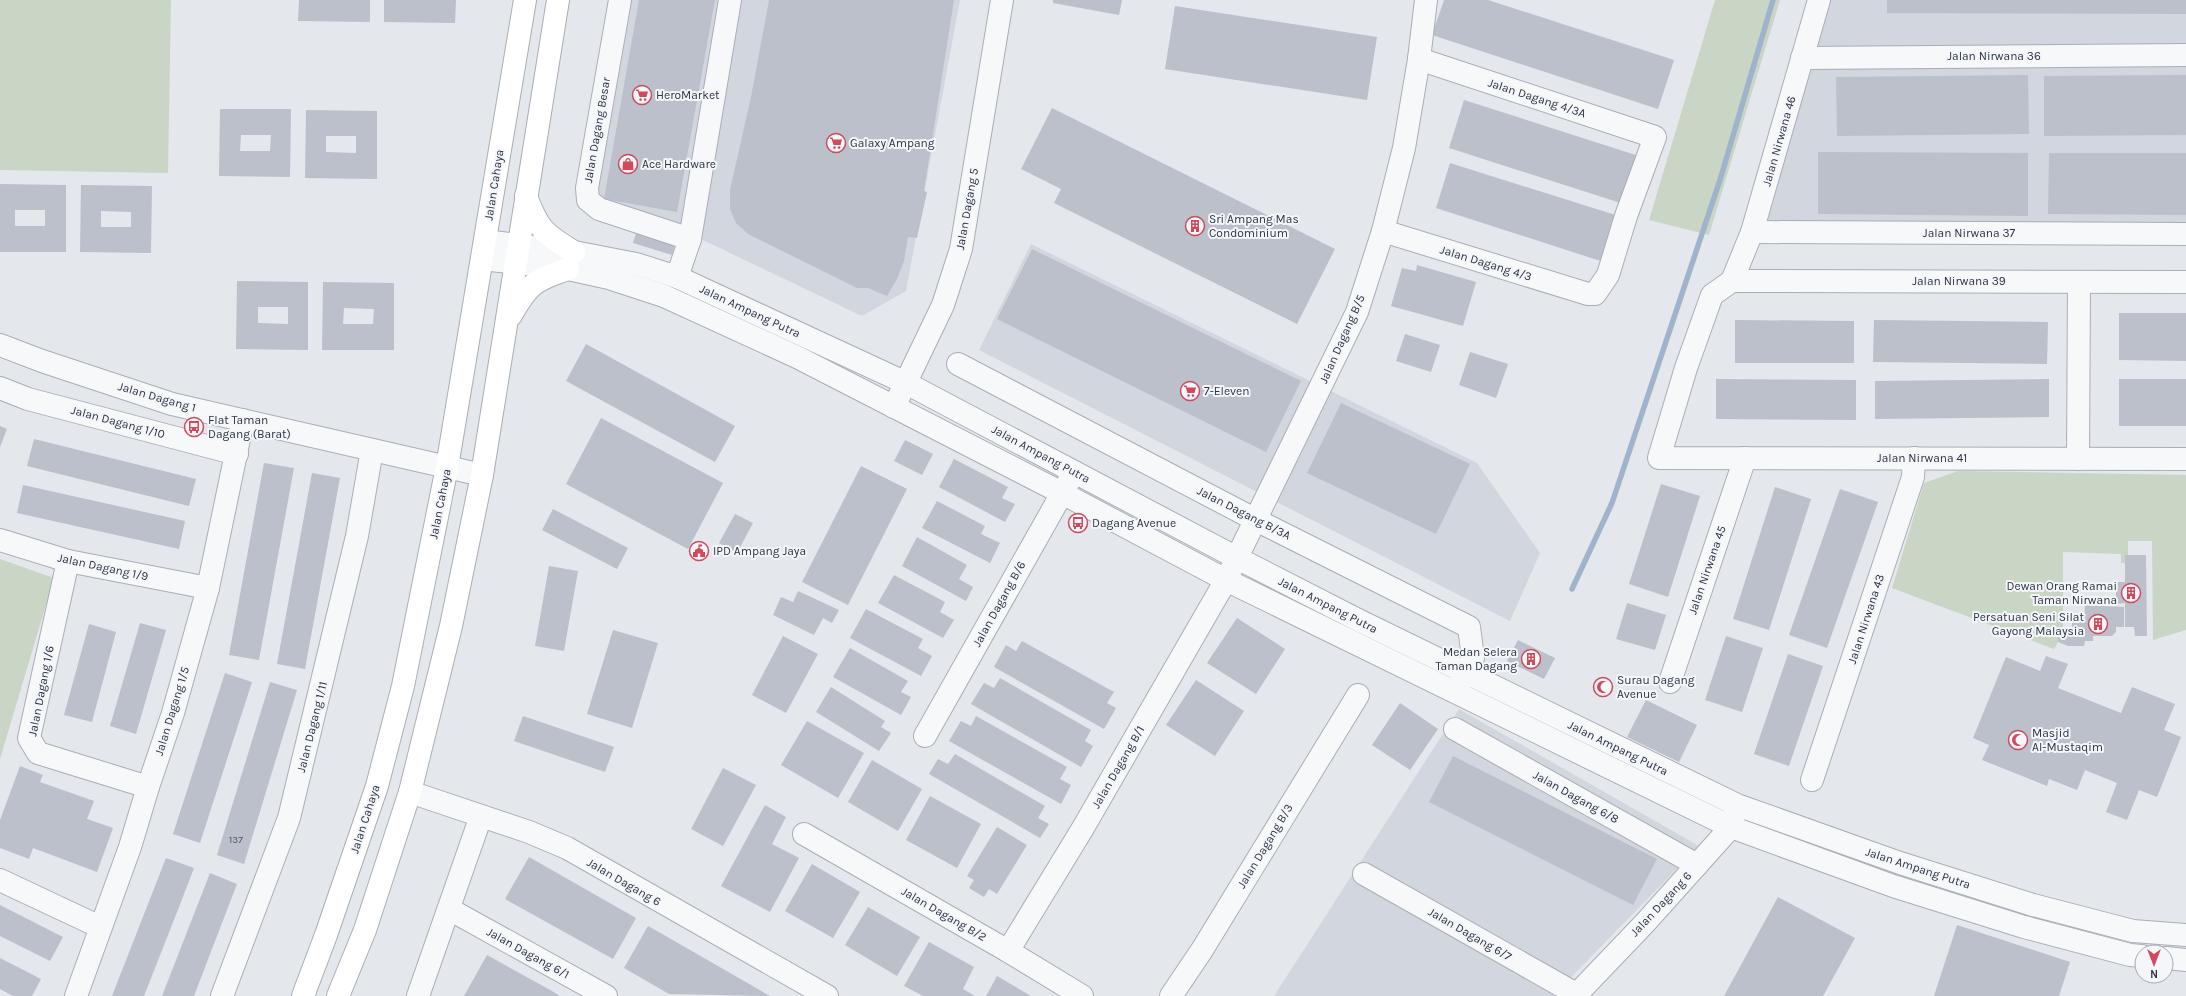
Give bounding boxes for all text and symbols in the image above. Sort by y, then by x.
street label: Jalan Nirwana 36 [1947,49,2041,63]
street label: Jalan Dagang Besar [581,75,613,184]
street label: Jalan Dagang 4/3A [1486,76,1588,120]
supermarket icon: HeroMarket [631,84,653,106]
place label: HeroMarket [656,88,720,102]
street label: Jalan Nirwana 46 [1759,94,1799,188]
supermarket icon: Galaxy Ampang [825,132,847,154]
place label: Galaxy Ampang [850,136,935,150]
street label: Jalan Cahaya [481,149,507,221]
shop icon: Ace Hardware [617,153,639,175]
place label: Ace Hardware [642,157,716,171]
street label: Jalan Dagang 5 [953,167,981,251]
place label: Sri Ampang Mas Condominium [1209,212,1299,240]
building icon: Sri Ampang Mas Condominium [1184,215,1206,237]
street label: Jalan Nirwana 37 [1923,226,2016,240]
street label: Jalan Dagang 4/3 [1438,242,1534,284]
street label: Jalan Nirwana 39 [1912,274,2006,288]
street label: Jalan Ampang Putra [697,282,803,340]
street label: Jalan Dagang B/5 [1316,292,1368,386]
street label: Jalan Dagang 1 [116,379,198,415]
supermarket icon: 7-Eleven [1179,380,1201,402]
place label: 7-Eleven [1204,384,1250,398]
street label: Jalan Dagang 1/10 [70,403,166,441]
place label: Flat Taman Dagang (Barat) [208,413,291,441]
bus stop icon: Flat Taman Dagang (Barat) [183,416,205,438]
street label: Jalan Ampang Putra [989,422,1093,486]
street label: Jalan Nirwana 41 [1877,451,1967,465]
street label: Jalan Cahaya [426,468,454,540]
street label: Jalan Dagang B/3A [1195,483,1293,543]
bus stop icon: Dagang Avenue [1067,512,1089,534]
place label: Dagang Avenue [1092,516,1176,530]
street label: Jalan Nirwana 45 [1685,523,1729,616]
public building icon: IPD Ampang Jaya [688,540,710,562]
place label: IPD Ampang Jaya [713,544,806,558]
street label: Jalan Dagang 1/9 [56,551,150,583]
street label: Jalan Dagang B/6 [970,559,1028,649]
street label: Jalan Nirwana 43 [1845,572,1887,666]
street label: Jalan Ampang Putra [1276,574,1380,636]
place label: Dewan Orang Ramai Taman Nirwana [2007,579,2117,607]
building icon: Dewan Orang Ramai Taman Nirwana [2120,582,2142,604]
place label: Persatuan Seni Silat Gayong Malaysia [1973,610,2084,638]
building icon: Persatuan Seni Silat Gayong Malaysia [2087,613,2109,635]
street label: Jalan Dagang 1/6 [25,644,57,738]
place label: Medan Selera Taman Dagang [1436,645,1517,673]
building icon: Medan Selera Taman Dagang [1520,648,1542,670]
street label: Jalan Dagang 1/5 [152,665,192,757]
place label: Surau Dagang Avenue [1617,673,1695,701]
mosque icon: Surau Dagang Avenue [1592,676,1614,698]
street label: Jalan Dagang 1/11 [294,680,330,774]
street label: Jalan Ampang Putra [1566,718,1670,778]
street label: Jalan Dagang B/1 [1089,723,1147,811]
place label: Masjid Al-Mustaqim [2032,726,2103,754]
mosque icon: Masjid Al-Mustaqim [2007,729,2029,751]
street label: Jalan Dagang 6/8 [1531,768,1621,826]
street label: Jalan Cahaya [347,783,383,855]
street label: Jalan Dagang B/3 [1234,801,1296,891]
house number: 137 [229,834,243,846]
street label: Jalan Ampang Putra [1864,844,1972,892]
street label: Jalan Dagang 6 [584,855,664,909]
street label: Jalan Dagang 6 [1628,869,1695,939]
street label: Jalan Dagang B/2 [899,884,989,944]
street label: Jalan Dagang 6/7 [1426,904,1514,964]
street label: Jalan Dagang 6/1 [484,925,572,981]
north arrow [2134,944,2174,984]
text: N [2150,967,2158,980]

